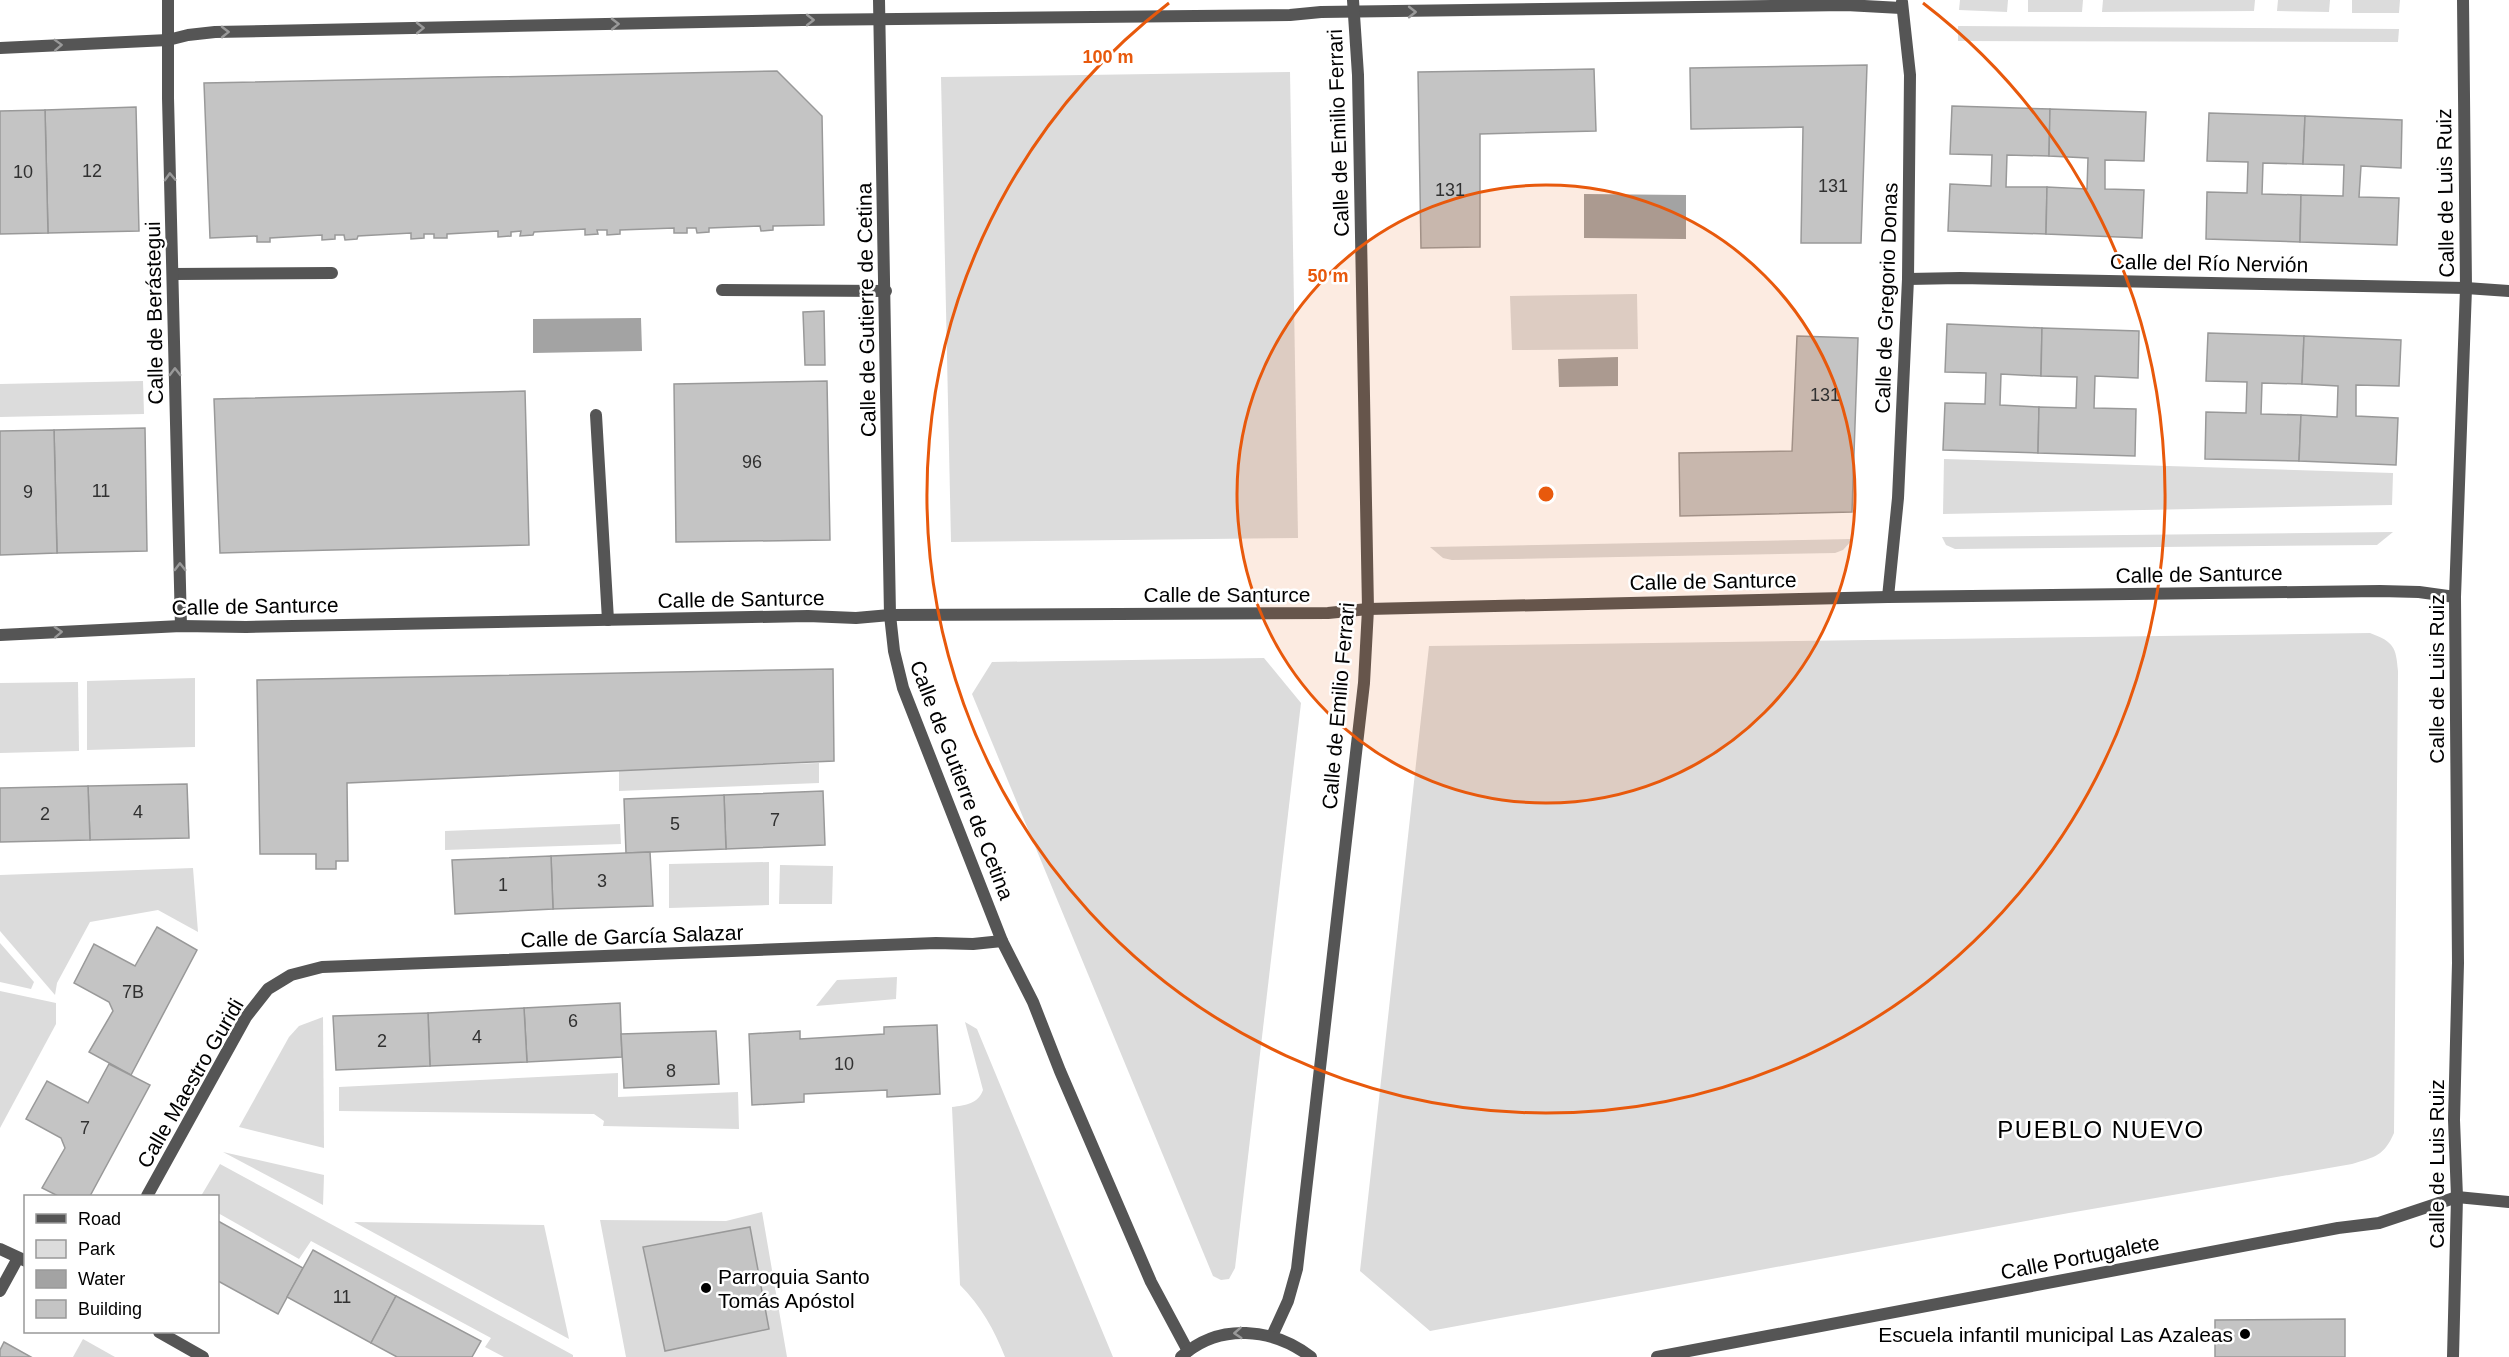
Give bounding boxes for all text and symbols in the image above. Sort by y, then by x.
one-way arrow [1407,6,1416,18]
one-way arrow [806,14,815,26]
one-way arrow [611,18,620,30]
one-way arrow [416,22,425,34]
one-way arrow [221,26,230,38]
street label: Calle de Emilio Ferrari [1323,29,1353,237]
one-way arrow [54,39,63,52]
text: 100 m [1082,47,1134,67]
street label: Calle de Luis Ruiz [2432,108,2458,278]
house number: 12 [82,161,102,181]
house number: 10 [13,162,33,182]
one-way arrow [164,173,176,182]
house number: 131 [1818,176,1848,196]
house number: 131 [1435,180,1465,200]
street label: Calle de Gutierre de Cetina [852,182,880,437]
street label: Calle de Gregorio Donas [1870,182,1902,414]
street label: Calle de Berástegui [141,221,167,405]
street label: Calle del Río Nervión [2110,250,2308,276]
text: 50 m [1307,266,1349,286]
one-way arrow [169,368,181,377]
house number: 131 [1810,385,1840,405]
house number: 96 [742,452,762,472]
house number: 11 [92,481,110,501]
house number: 9 [23,482,33,502]
centre of rings [1536,484,1556,504]
street label: Calle de Santurce [2115,561,2283,587]
one-way arrow [174,563,186,572]
street label: Calle de Santurce [1629,568,1797,594]
street label: Calle de Santurce [1144,583,1310,606]
street label: Calle de Santurce [657,586,825,612]
street label: Calle de Santurce [171,593,339,619]
street label: Calle de Luis Ruiz [2425,594,2448,764]
street label: Calle de Emilio Ferrari [1317,602,1359,810]
one-way arrow [54,626,63,639]
street label: Calle de Gutierre de Cetina [906,657,1018,903]
house number: 4 [133,802,143,822]
house number: 2 [40,804,50,824]
house number: 7 [770,810,780,830]
house number: 5 [670,814,680,834]
house number: 3 [597,871,607,891]
house number: 1 [498,875,508,895]
street label: Calle de García Salazar [520,921,744,951]
house number: 7B [122,982,144,1002]
street label: Calle Maestro Guridi [132,994,248,1172]
house number: 6 [568,1011,578,1031]
house number: 4 [472,1027,482,1047]
house number: 2 [377,1031,387,1051]
house number: 10 [834,1054,854,1074]
house number: 8 [666,1061,676,1081]
street label: Calle de Luis Ruiz [2425,1079,2448,1249]
district label: PUEBLO NUEVO [1997,1116,2205,1143]
house number: 7 [80,1118,90,1138]
legend [24,1195,219,1333]
text: Road [78,1209,121,1229]
street label: Calle Portugalete [1999,1230,2161,1284]
text: Park [78,1239,116,1259]
place label: Parroquia Santo Tomás Apóstol [718,1265,870,1312]
text: Water [78,1269,125,1289]
marker: Parroquia Santo Tomás Apóstol [699,1281,713,1295]
house number: 11 [333,1287,351,1307]
text: Building [78,1299,142,1319]
place label: Escuela infantil municipal Las Azaleas [1878,1323,2233,1346]
one-way arrow [1233,1326,1243,1339]
marker: Escuela infantil municipal Las Azaleas [2238,1327,2252,1341]

